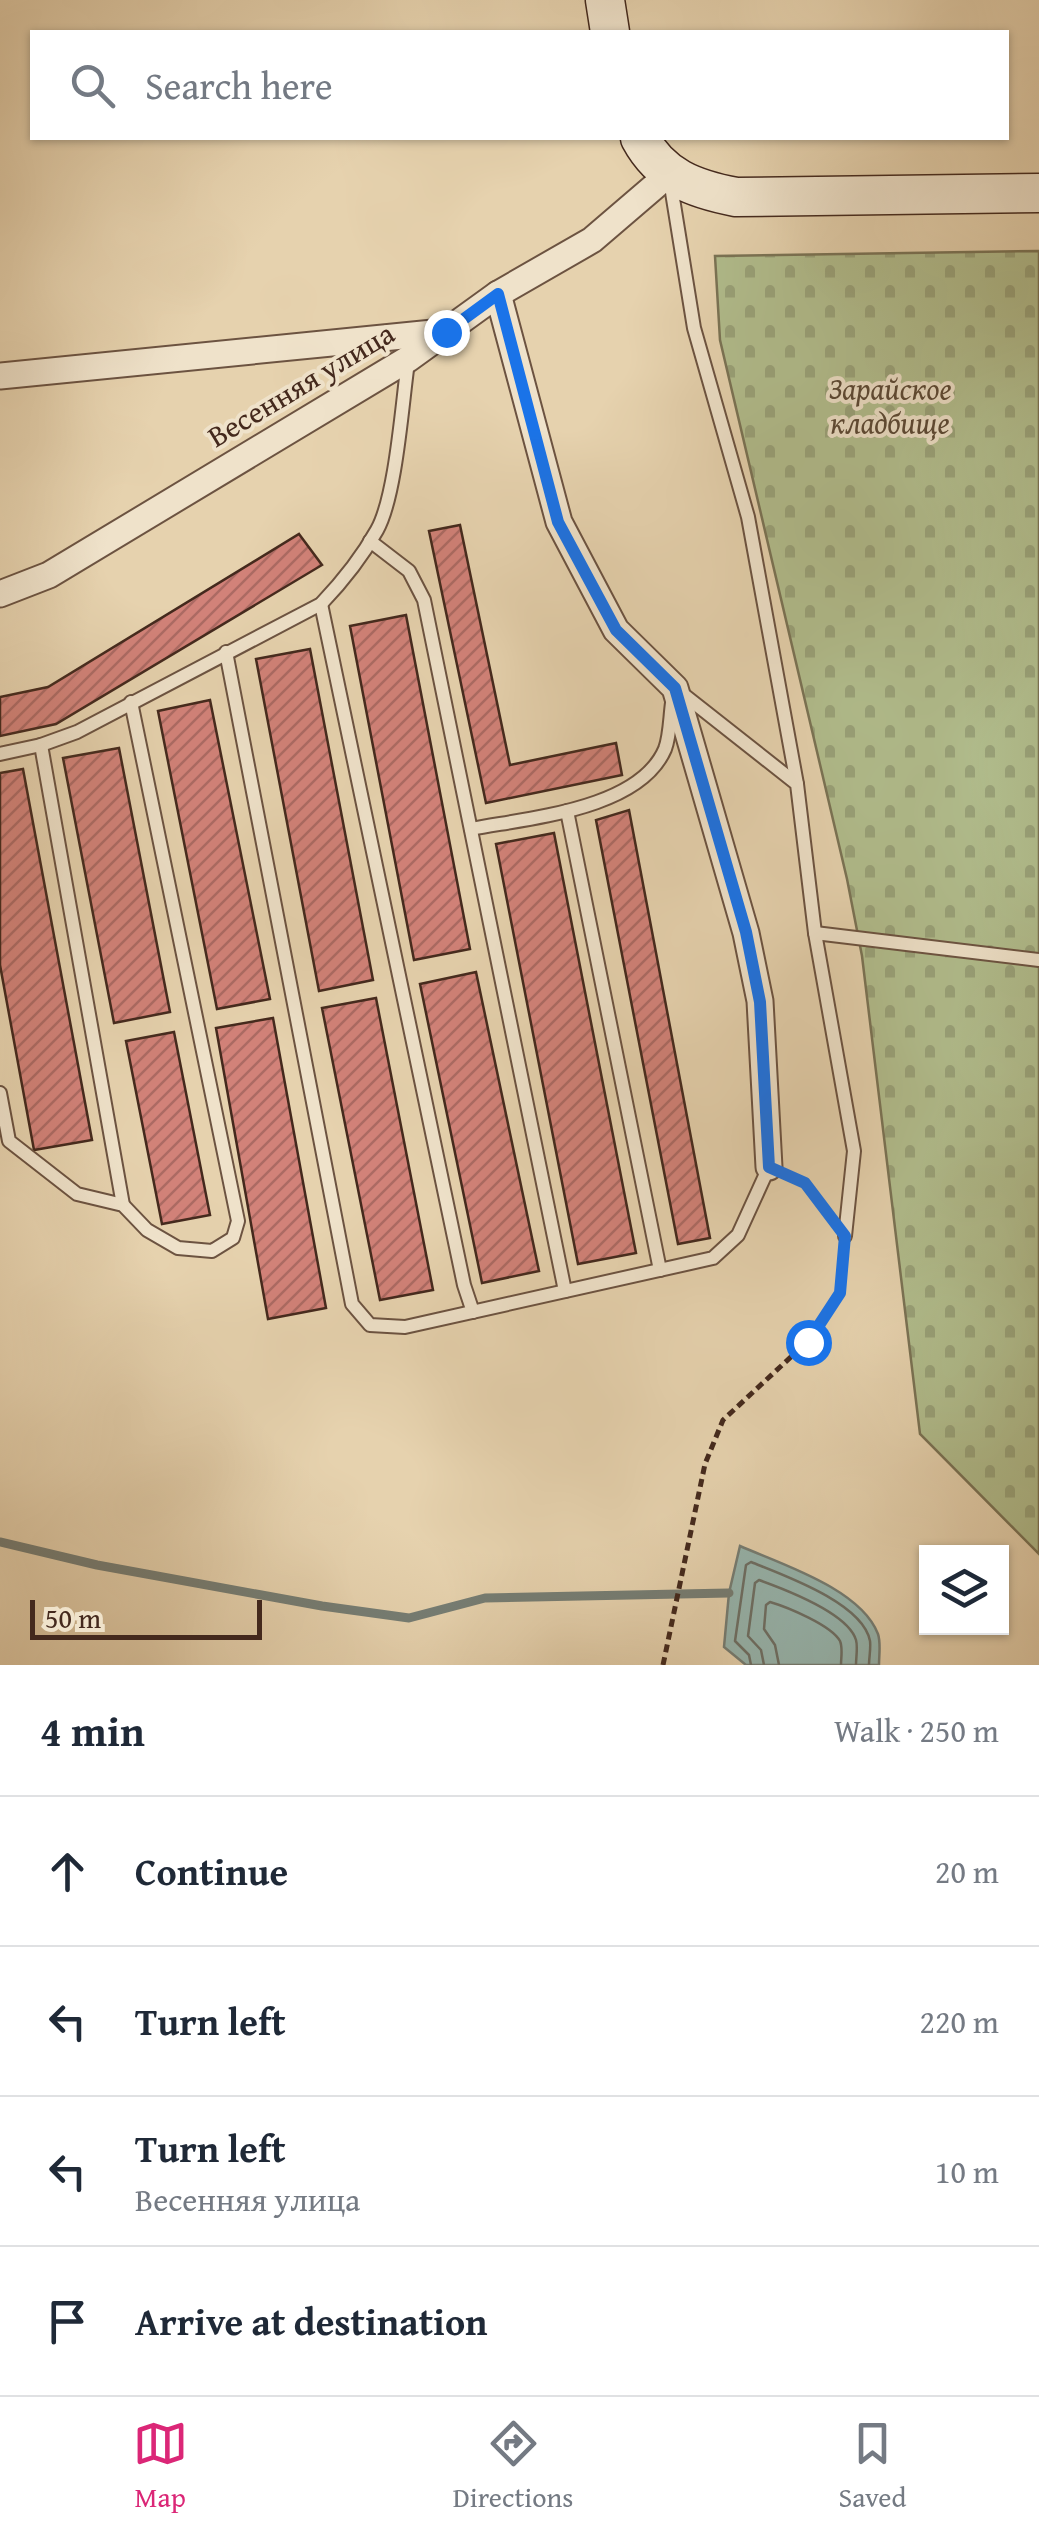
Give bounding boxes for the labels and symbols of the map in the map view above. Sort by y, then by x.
route end [424,310,470,356]
street label: Весенняя улица [199,311,403,457]
park label: Зарайское кладбище [828,366,952,444]
route start [786,1320,832,1366]
scale bar [30,1595,262,1640]

